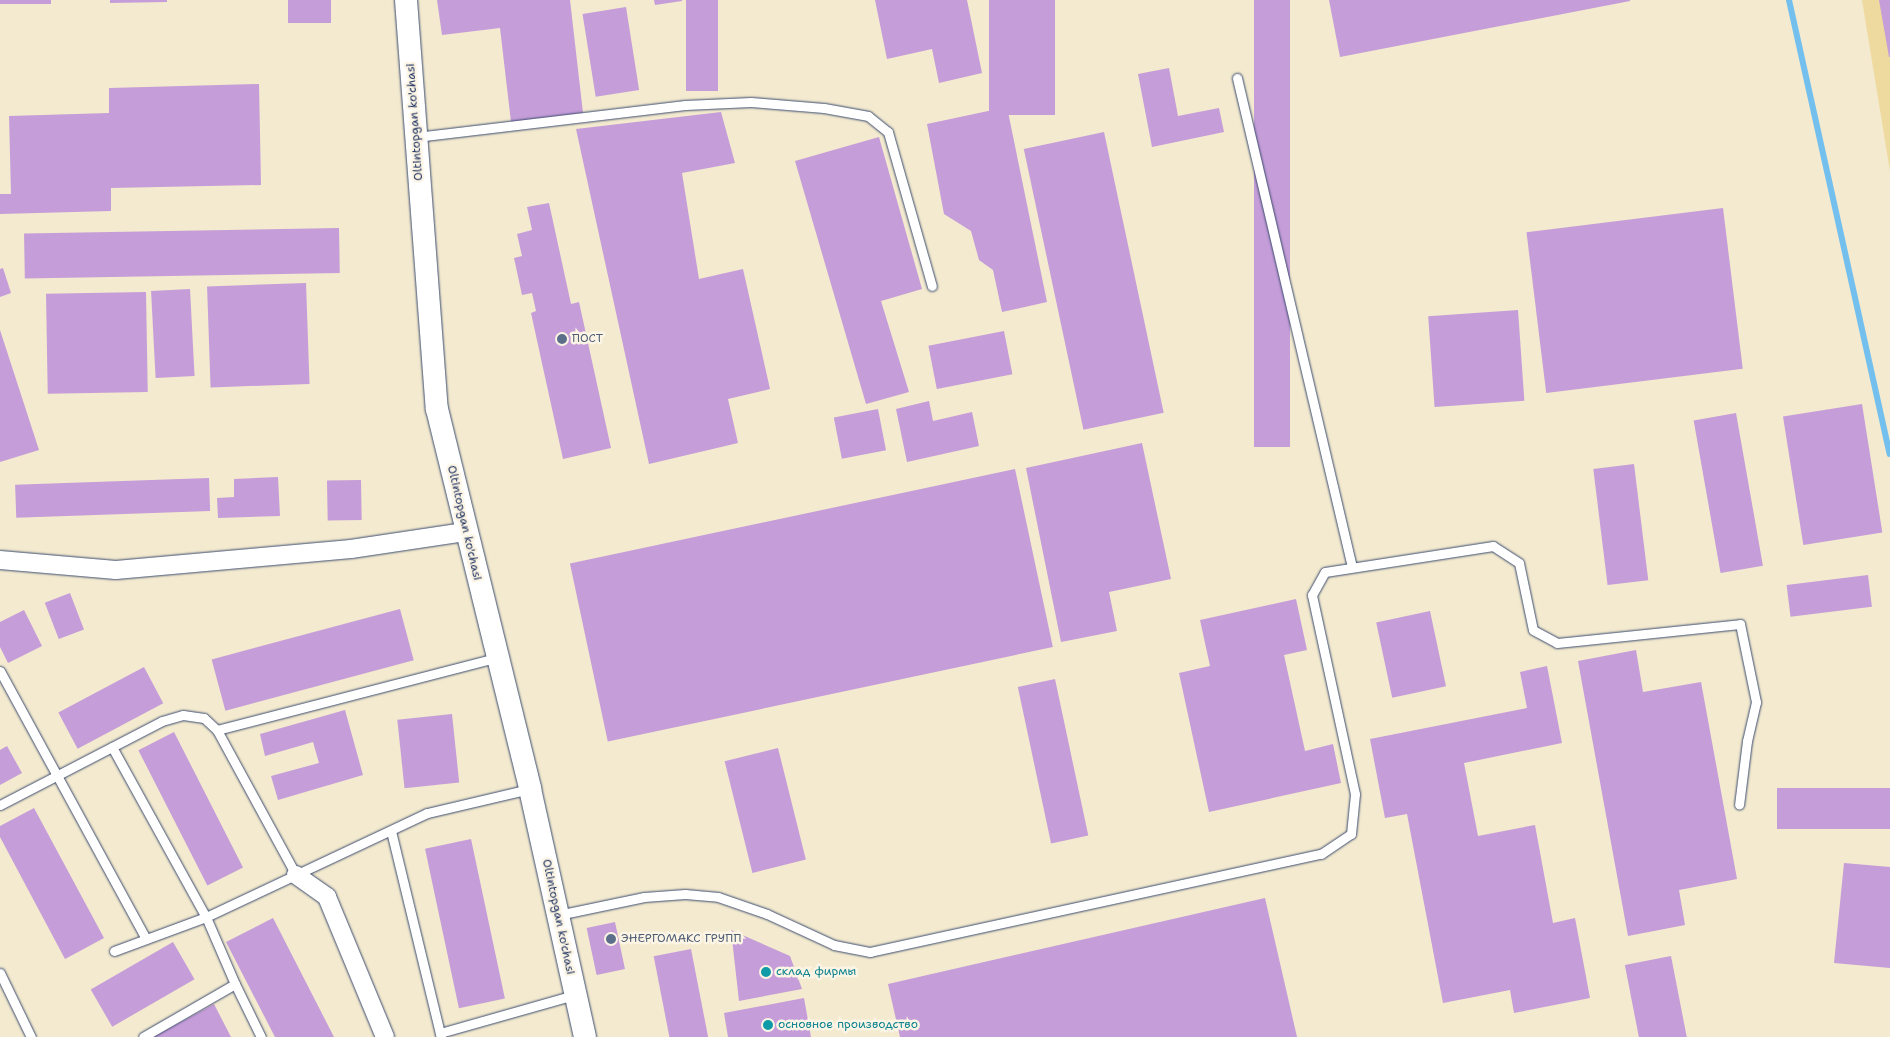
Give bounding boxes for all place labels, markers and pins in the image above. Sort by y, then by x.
place label: ПОСТ [572,332,603,346]
marker: ПОСТ [556,333,568,345]
place label: ЭНЕРГОМАКС ГРУПП [621,932,741,946]
marker: ЭНЕРГОМАКС ГРУПП [605,933,617,945]
place label: склад фирмы [776,965,856,979]
marker: склад фирмы [760,966,772,978]
place label: основное производство [778,1018,918,1032]
marker: основное производство [762,1019,774,1031]

